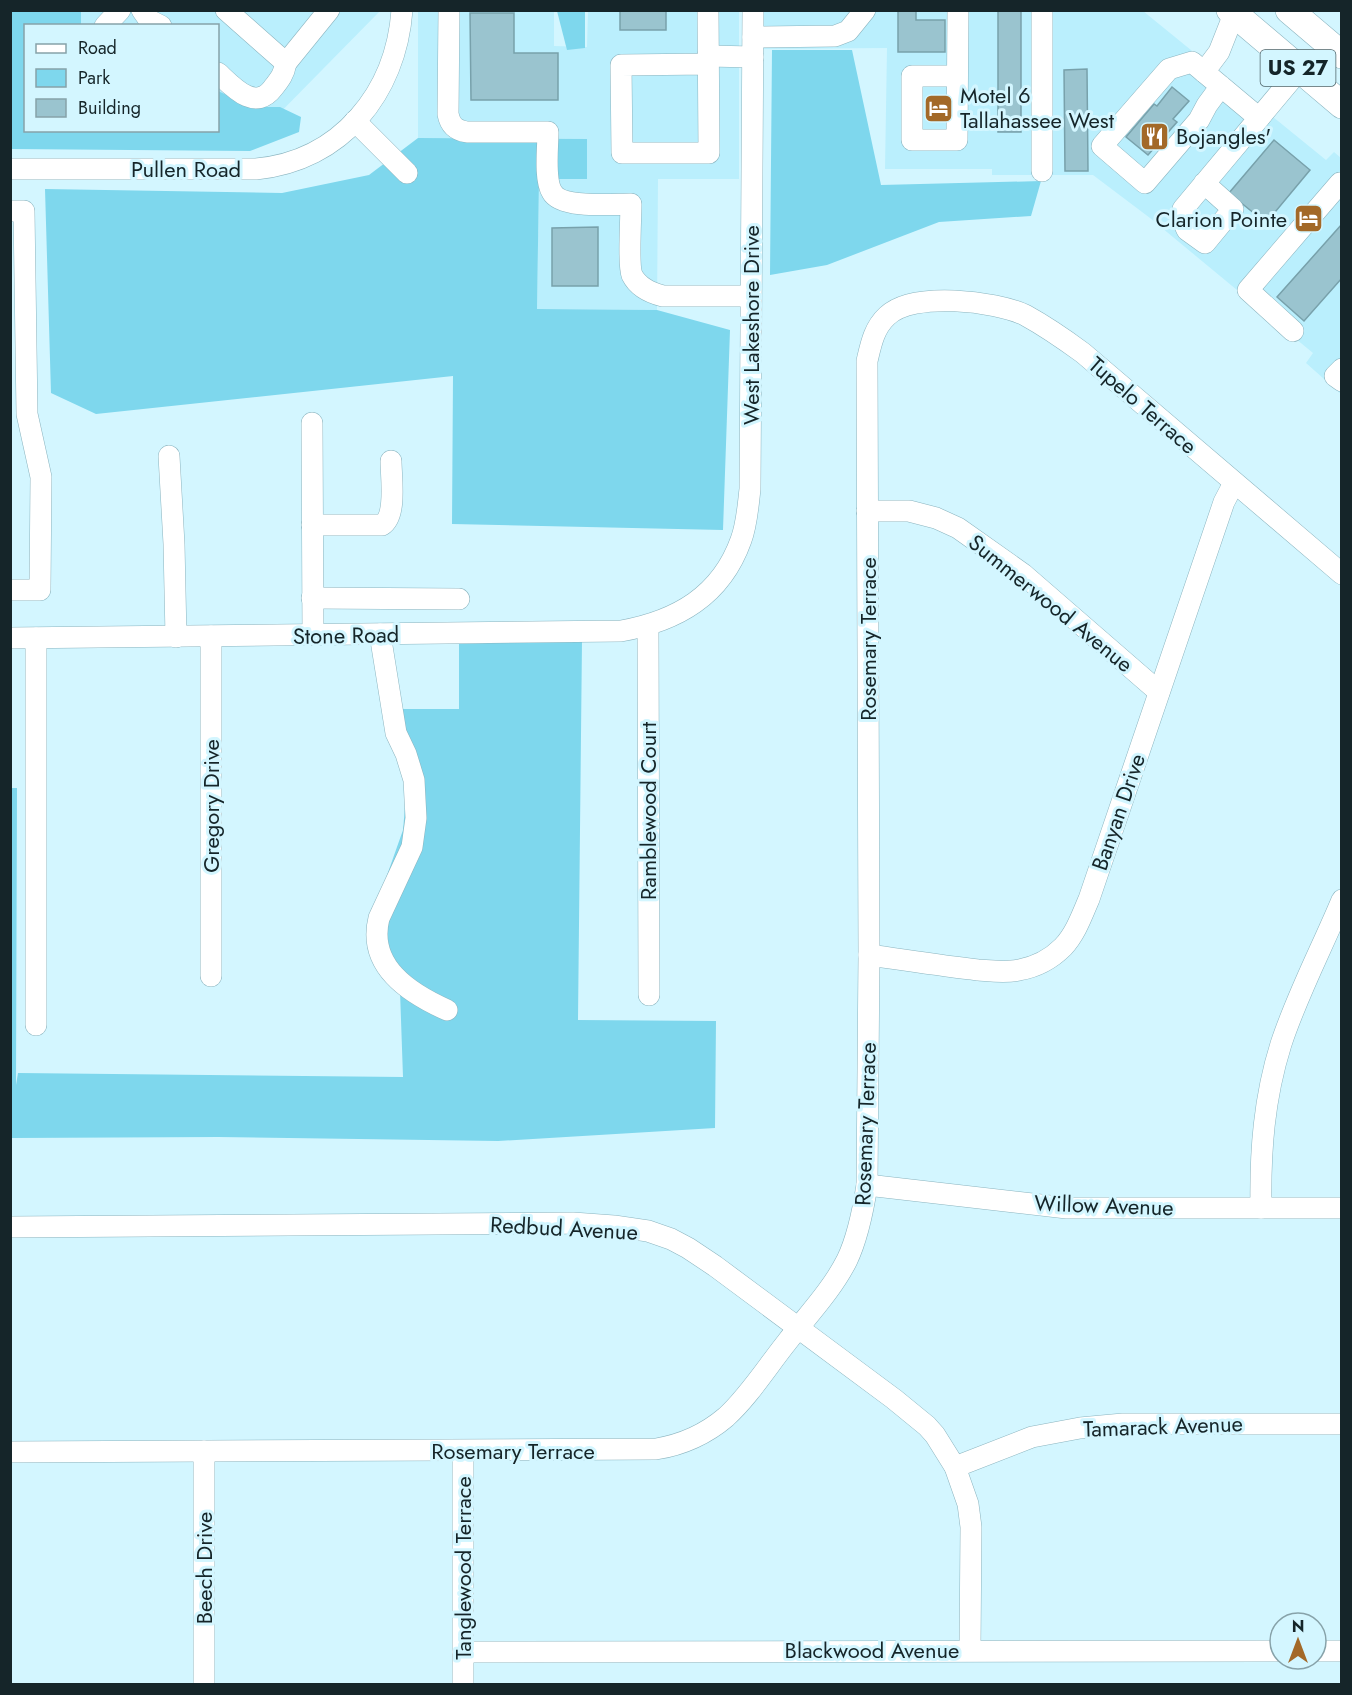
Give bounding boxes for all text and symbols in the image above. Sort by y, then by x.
legend [24,24,219,132]
text: Road [78,35,117,61]
road number: US 27 [1260,50,1336,86]
text: Park [78,65,110,91]
place label: Motel 6 Tallahassee West [960,79,1115,136]
hotel icon: Motel 6 Tallahassee West [923,92,955,124]
text: Building [78,95,141,121]
restaurant icon: Bojangles' [1139,120,1171,152]
place label: Bojangles' [1176,120,1271,152]
street label: Pullen Road [131,153,241,185]
place label: Clarion Pointe [1156,203,1287,235]
hotel icon: Clarion Pointe [1292,203,1324,235]
street label: West Lakeshore Drive [735,225,767,425]
street label: Tupelo Terrace [1082,349,1204,461]
street label: Summerwood Avenue [962,526,1140,680]
street label: Rosemary Terrace [852,557,884,721]
street label: Stone Road [293,618,399,652]
street label: Ramblewood Court [632,721,664,900]
street label: Gregory Drive [195,739,227,873]
street label: Banyan Drive [1083,749,1153,875]
street label: Rosemary Terrace [846,1042,884,1206]
street label: Willow Avenue [1034,1187,1174,1223]
street label: Redbud Avenue [489,1208,639,1248]
street label: Tamarack Avenue [1083,1407,1243,1445]
street label: Rosemary Terrace [431,1435,595,1467]
street label: Tanglewood Terrace [447,1476,479,1660]
street label: Beech Drive [188,1512,220,1624]
north arrow [1268,1611,1328,1671]
text: N [1292,1615,1304,1638]
street label: Blackwood Avenue [785,1634,959,1666]

